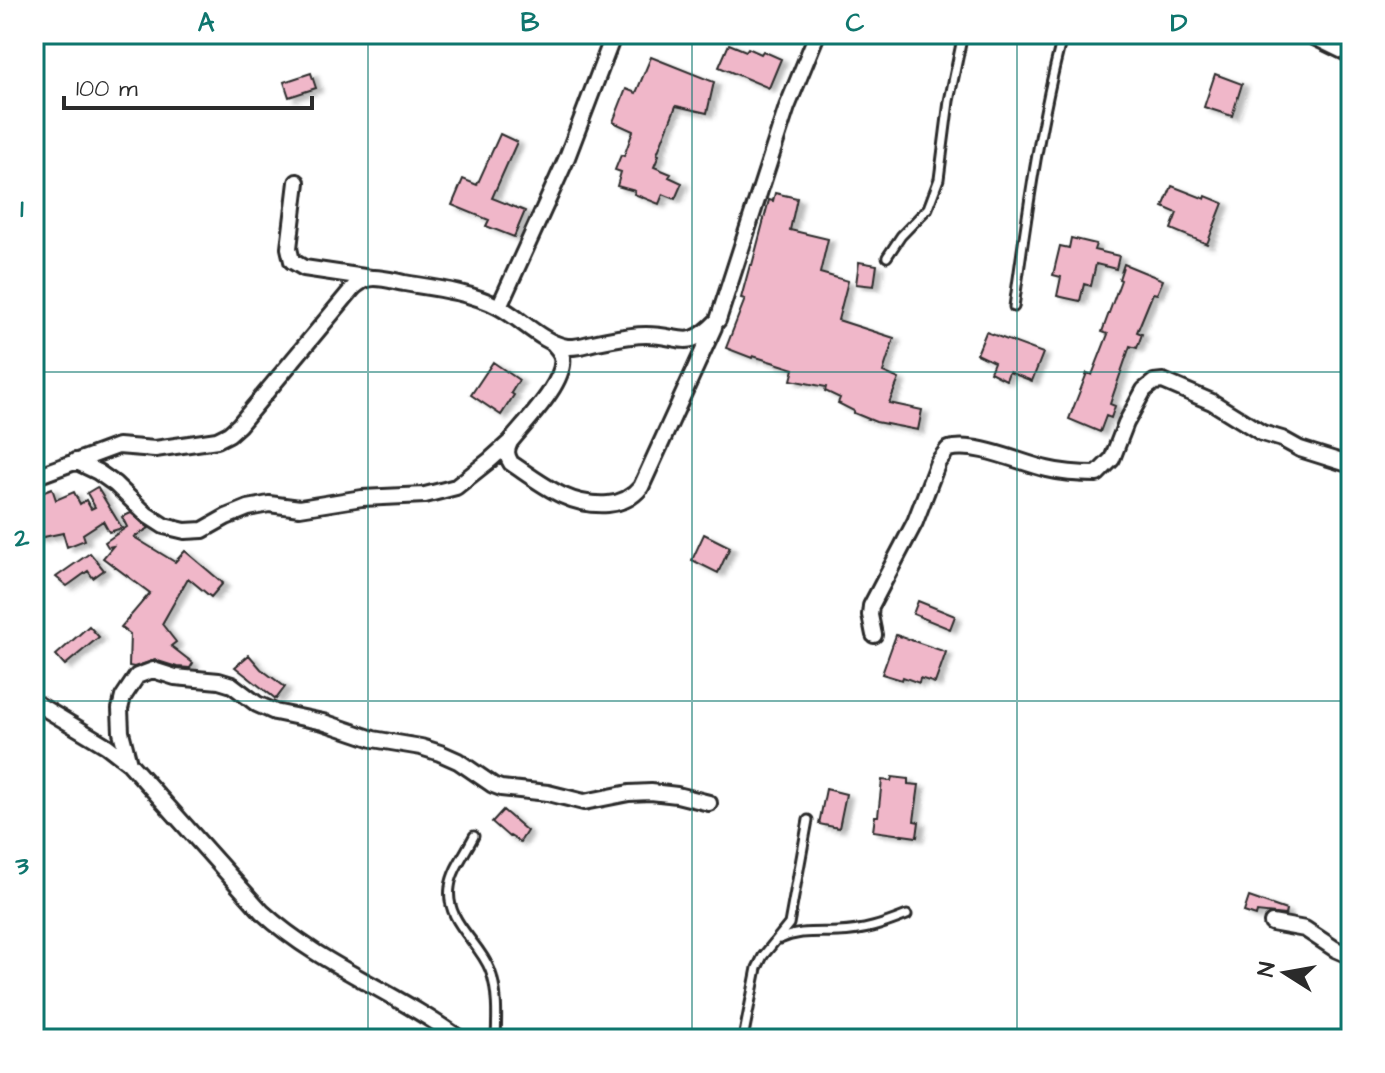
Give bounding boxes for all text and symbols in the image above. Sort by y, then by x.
text: A [198,5,215,41]
text: B [521,5,540,41]
text: C [846,5,865,41]
text: D [1171,5,1188,41]
scale bar [64,60,312,110]
text: 100 m [76,72,138,106]
text: 1 [20,191,24,227]
text: 2 [14,520,30,556]
text: 3 [14,848,29,884]
north arrow [1245,933,1325,1013]
text: N [1250,960,1283,979]

